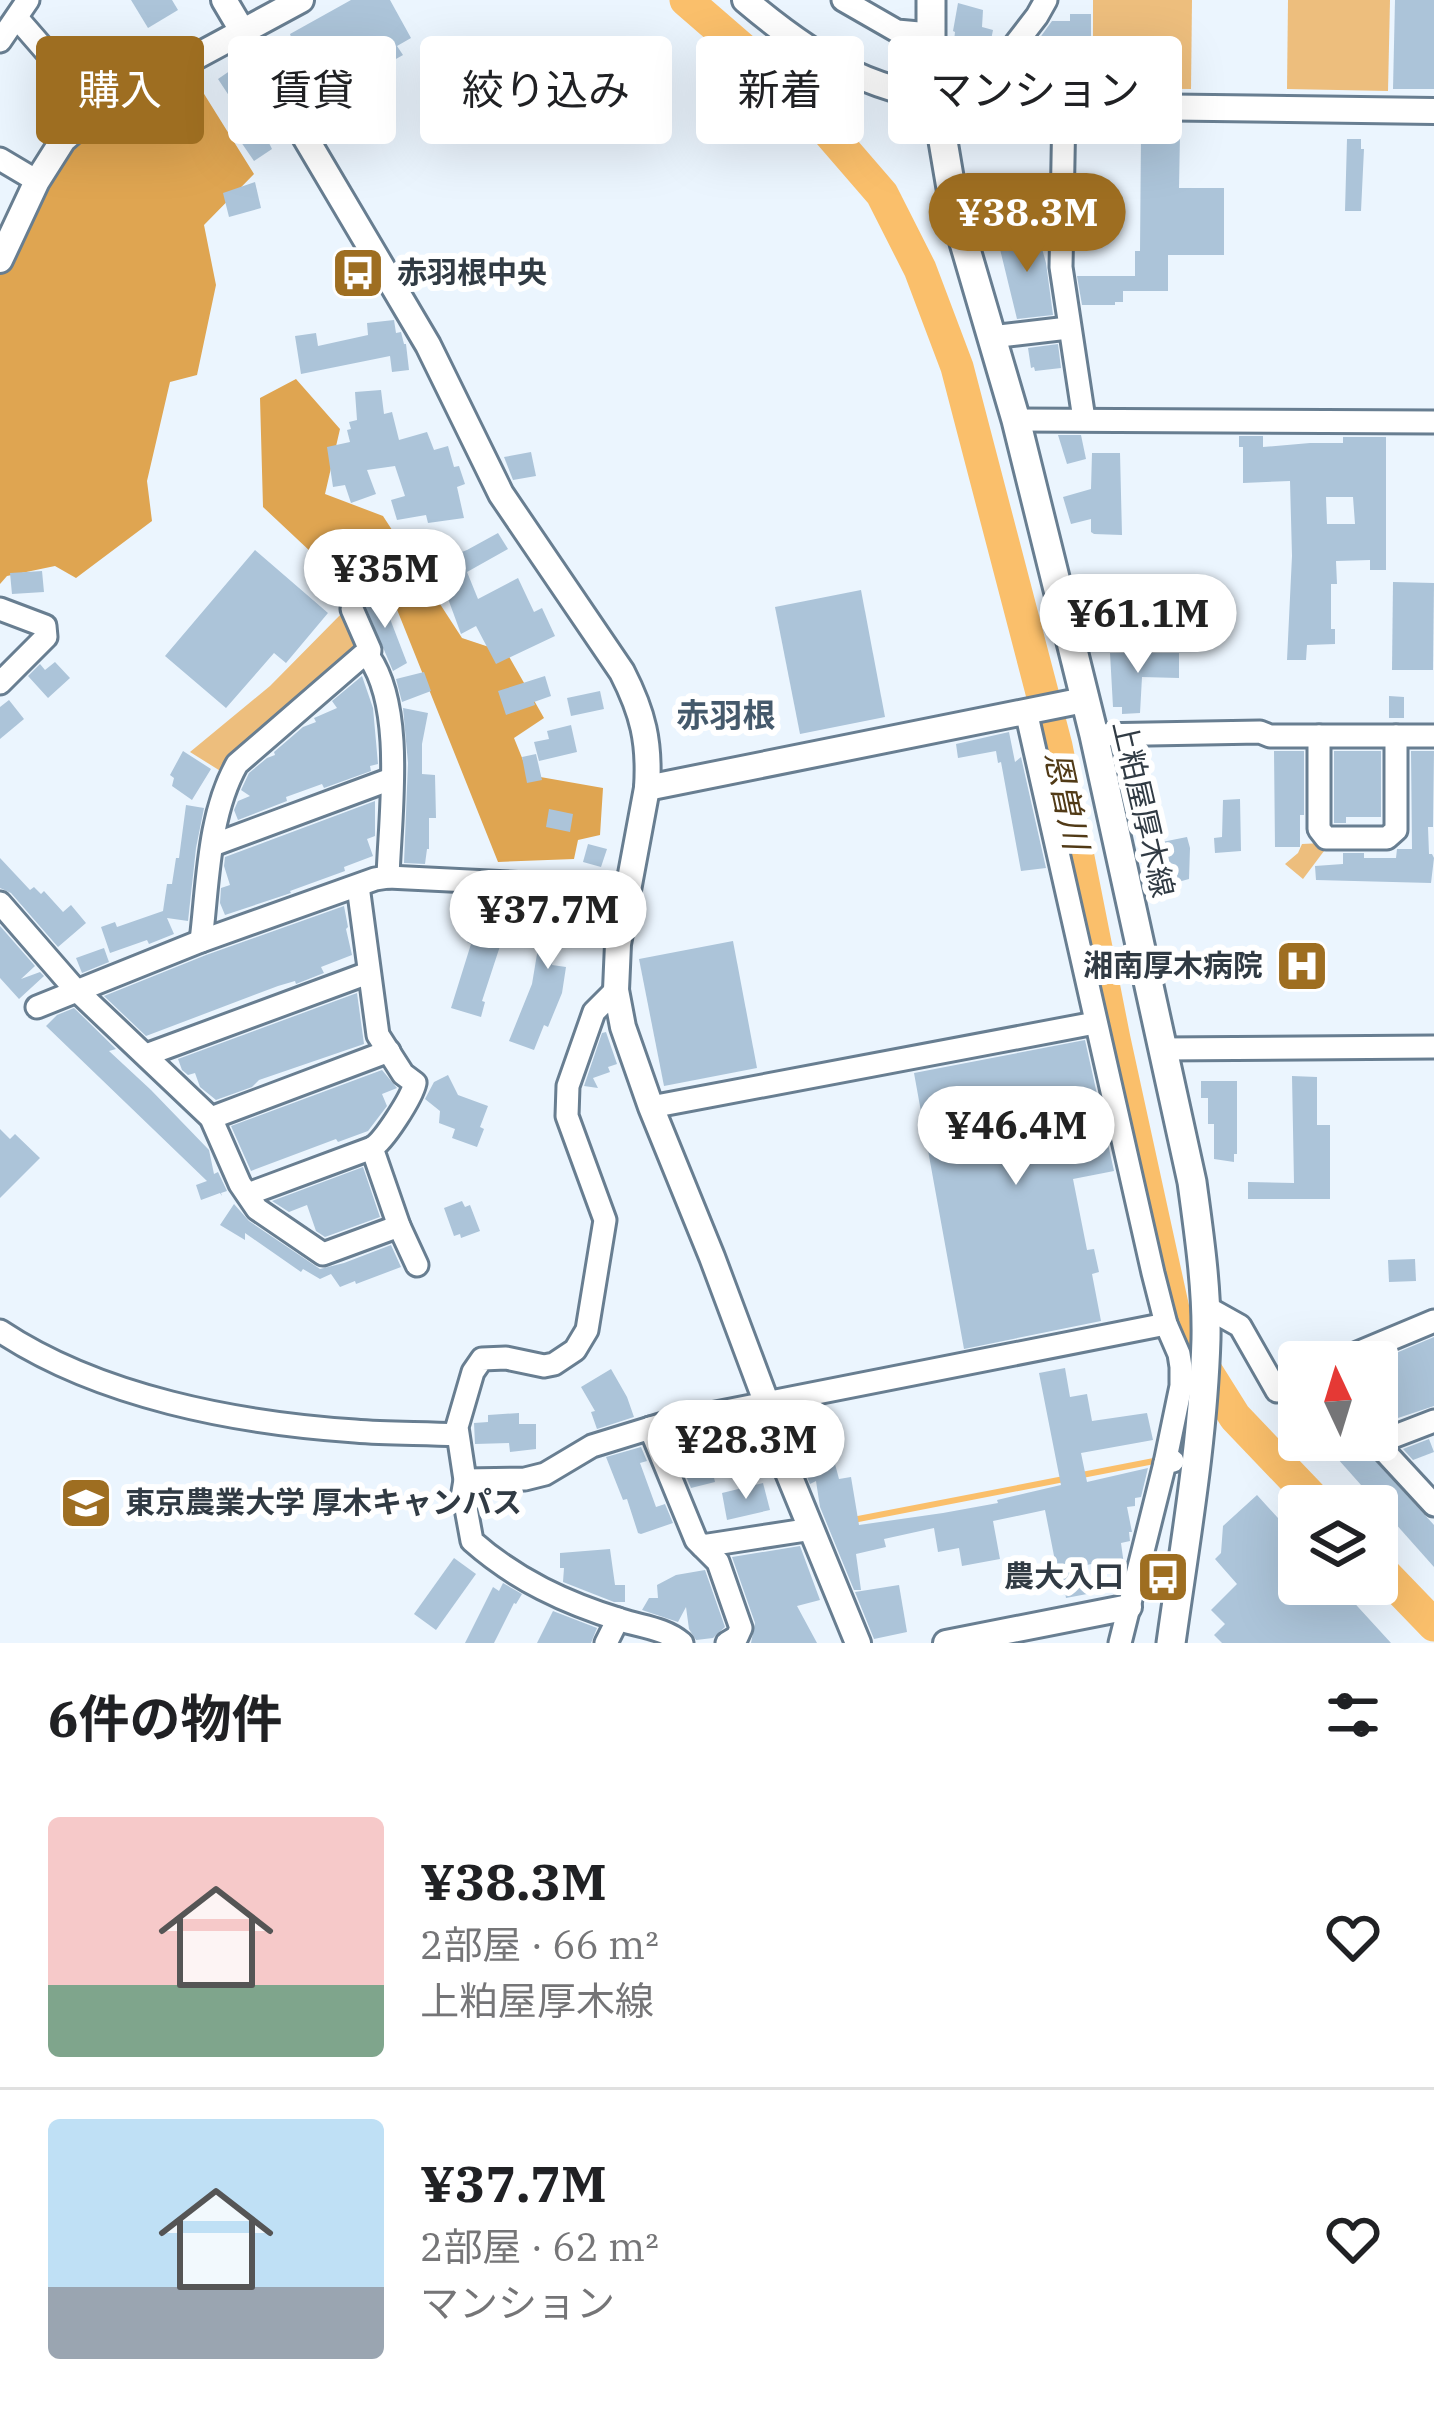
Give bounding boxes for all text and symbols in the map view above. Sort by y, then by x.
chip: 購入 [36,36,204,144]
chip: 賃貸 [228,36,396,144]
chip: 絞り込み [420,36,672,144]
chip: 新着 [696,36,864,144]
chip: マンション [888,36,1182,144]
pin: ¥38.3M [929,173,1125,275]
text: ¥38.3M [956,186,1098,237]
bus stop icon: 赤羽根中央 [330,245,386,301]
place label: 赤羽根中央 [397,252,547,291]
pin: ¥35M [314,529,456,631]
text: ¥35M [331,542,439,593]
pin: ¥61.1M [1040,574,1236,676]
text: ¥61.1M [1067,587,1209,638]
district label: 赤羽根 [677,693,776,736]
street label: 上粕屋厚木線 [1105,717,1184,901]
water label: 恩曽川 [1036,747,1099,856]
pin: ¥37.7M [450,870,646,972]
text: ¥37.7M [477,883,619,934]
hospital icon: 湘南厚木病院 [1274,938,1330,994]
place label: 湘南厚木病院 [1083,945,1263,984]
pin: ¥46.4M [918,1086,1114,1188]
text: ¥46.4M [945,1099,1087,1150]
north arrow [1278,1341,1398,1461]
map controls [1278,1341,1398,1605]
pin: ¥28.3M [648,1400,844,1502]
text: ¥28.3M [675,1413,817,1464]
school or university icon: 東京農業大学 厚木キャンパス [58,1475,114,1531]
place label: 東京農業大学 厚木キャンパス [125,1482,522,1521]
button: layers [1278,1485,1398,1605]
bus stop icon: 農大入口 [1135,1549,1191,1605]
place label: 農大入口 [1004,1556,1124,1595]
icon: filters [1320,1682,1386,1748]
text: 6件の物件 [48,1685,283,1751]
text: ¥38.3M [420,1848,607,1914]
icon: home [144,1865,288,2009]
icon: heart [1320,1904,1386,1970]
text: 2部屋 · 66 m² [420,1919,659,1970]
text: 上粕屋厚木線 [420,1975,654,2026]
text: ¥37.7M [420,2150,607,2216]
icon: home [144,2167,288,2311]
icon: heart [1320,2206,1386,2272]
text: 2部屋 · 62 m² [420,2221,659,2272]
text: マンション [420,2277,615,2328]

